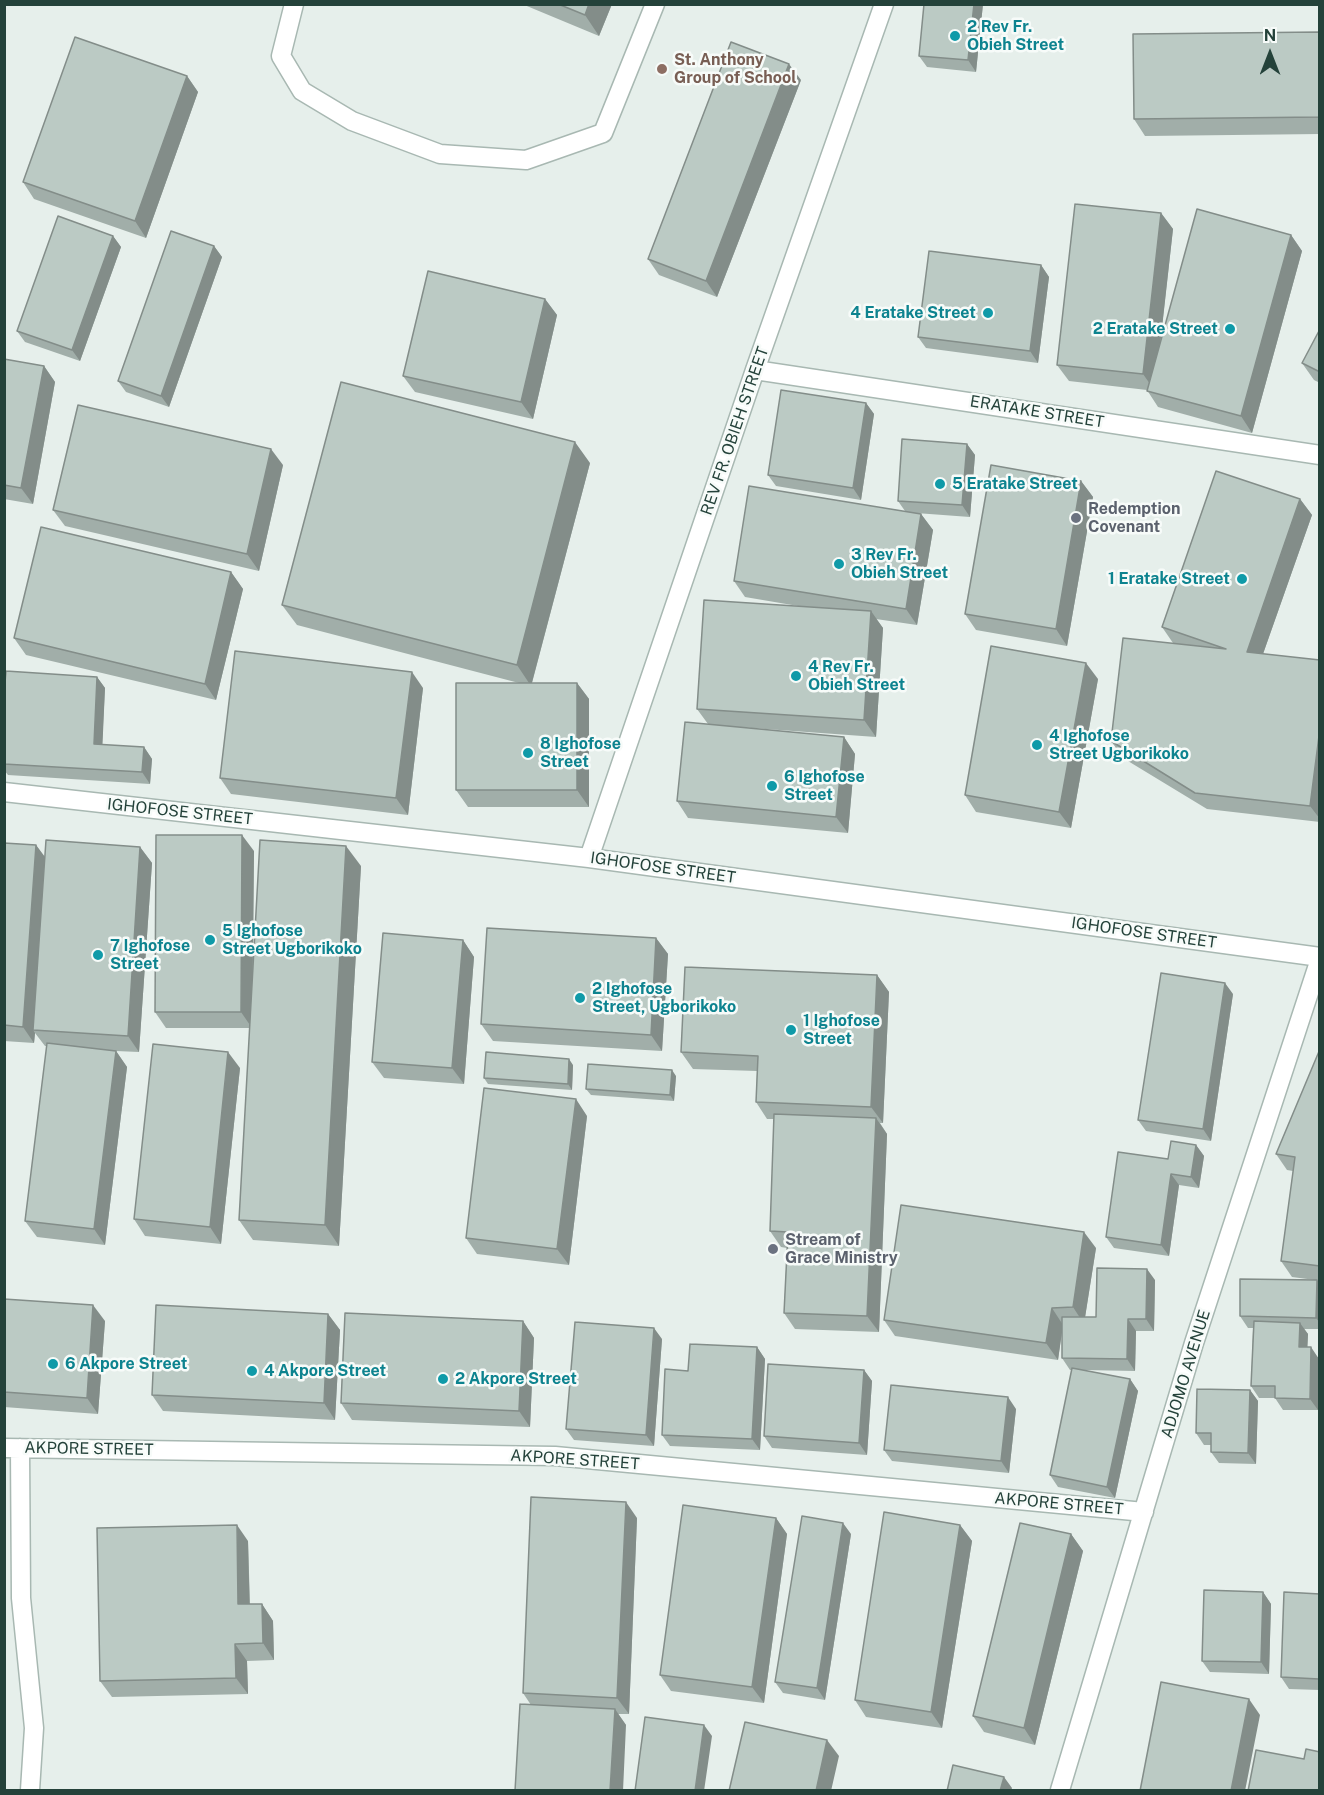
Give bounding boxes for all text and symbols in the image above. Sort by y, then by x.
place label: 2 Rev Fr. Obieh Street [967,17,1064,55]
north arrow [1240,24,1300,84]
text: N [1264,26,1276,45]
marker: 2 Rev Fr. Obieh Street [948,29,962,43]
place label: St. Anthony Group of School [674,50,797,88]
marker: St. Anthony Group of School [655,62,669,76]
place label: 4 Eratake Street [850,303,976,323]
marker: 4 Eratake Street [981,306,995,320]
place label: 2 Eratake Street [1093,319,1218,339]
marker: 2 Eratake Street [1223,322,1237,336]
street label: REV FR. OBIEH STREET [697,344,773,518]
street label: ERATAKE STREET [969,392,1105,432]
place label: 5 Eratake Street [952,474,1078,494]
marker: 5 Eratake Street [933,477,947,491]
place label: Redemption Covenant [1088,499,1180,537]
marker: Redemption Covenant [1069,511,1083,525]
place label: 3 Rev Fr. Obieh Street [851,545,948,583]
marker: 3 Rev Fr. Obieh Street [832,557,846,571]
place label: 1 Eratake Street [1108,569,1230,589]
marker: 1 Eratake Street [1235,572,1249,586]
place label: 4 Rev Fr. Obieh Street [808,657,905,695]
marker: 4 Rev Fr. Obieh Street [789,669,803,683]
place label: 4 Ighofose Street Ugborikoko [1049,726,1189,764]
place label: 8 Ighofose Street [540,734,621,772]
marker: 4 Ighofose Street Ugborikoko [1030,738,1044,752]
marker: 8 Ighofose Street [521,746,535,760]
place label: 6 Ighofose Street [784,767,865,805]
marker: 6 Ighofose Street [765,779,779,793]
street label: IGHOFOSE STREET [106,795,254,829]
street label: IGHOFOSE STREET [589,848,737,888]
street label: IGHOFOSE STREET [1070,913,1218,953]
place label: 5 Ighofose Street Ugborikoko [222,921,362,959]
marker: 5 Ighofose Street Ugborikoko [203,933,217,947]
place label: 7 Ighofose Street [110,936,190,974]
marker: 7 Ighofose Street [91,948,105,962]
place label: 2 Ighofose Street, Ugborikoko [592,979,736,1017]
marker: 2 Ighofose Street, Ugborikoko [573,991,587,1005]
place label: 1 Ighofose Street [803,1011,880,1049]
marker: 1 Ighofose Street [784,1023,798,1037]
place label: Stream of Grace Ministry [785,1230,898,1268]
marker: Stream of Grace Ministry [766,1242,780,1256]
street label: ADJOMO AVENUE [1157,1307,1215,1441]
place label: 6 Akpore Street [65,1354,187,1374]
marker: 6 Akpore Street [46,1357,60,1371]
place label: 4 Akpore Street [264,1361,386,1381]
marker: 4 Akpore Street [245,1364,259,1378]
place label: 2 Akpore Street [455,1369,577,1389]
marker: 2 Akpore Street [436,1372,450,1386]
street label: AKPORE STREET [24,1438,154,1460]
street label: AKPORE STREET [510,1446,640,1474]
street label: AKPORE STREET [994,1489,1124,1519]

